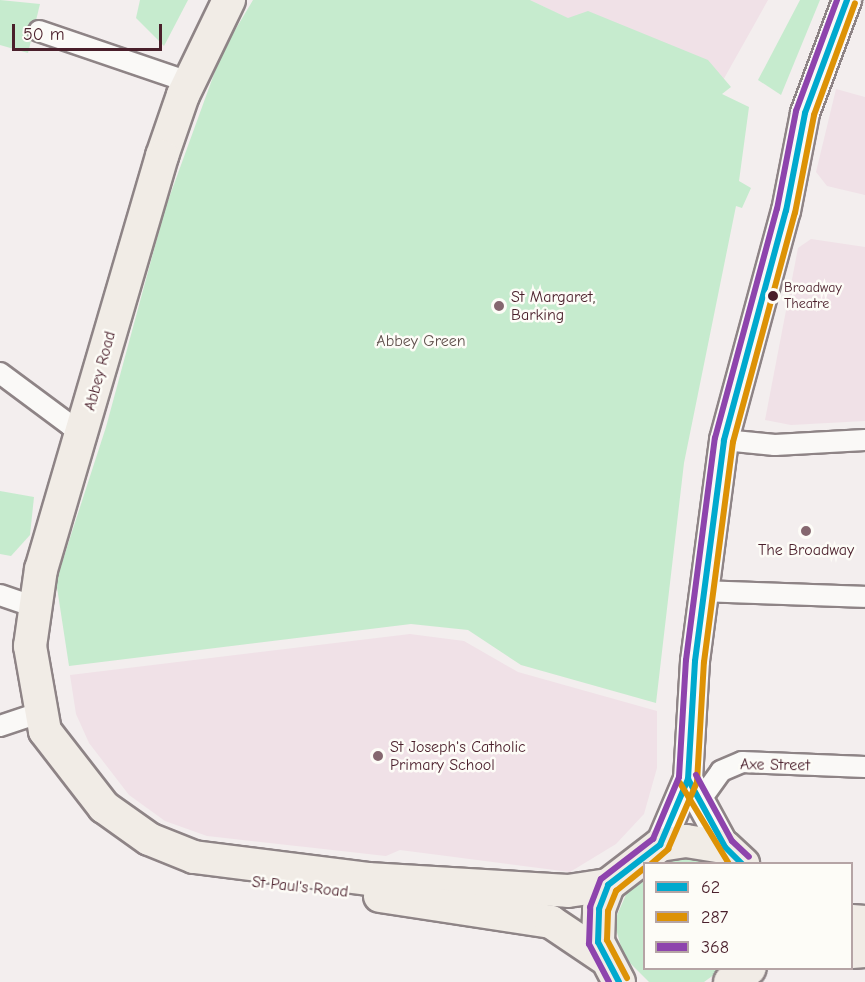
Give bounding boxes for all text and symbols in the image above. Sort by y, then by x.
scale bar [15,12,165,50]
text: 50 m [23,24,65,45]
place label: Broadway Theatre [784,280,842,312]
place label: St Margaret, Barking [511,287,595,325]
marker: Broadway Theatre [767,290,779,302]
marker: St Margaret, Barking [492,299,506,313]
street label: Abbey Road [80,329,120,413]
park label: Abbey Green [376,331,466,351]
marker: The Broadway [799,524,813,538]
place label: The Broadway [758,540,854,560]
place label: St Joseph's Catholic Primary School [390,737,526,775]
marker: St Joseph's Catholic Primary School [371,749,385,763]
street label: Axe Street [740,755,810,775]
legend [643,862,853,970]
street label: St Paul's Road [251,872,349,902]
text: 62 [701,877,720,898]
text: 287 [701,907,728,928]
text: 368 [701,937,729,958]

